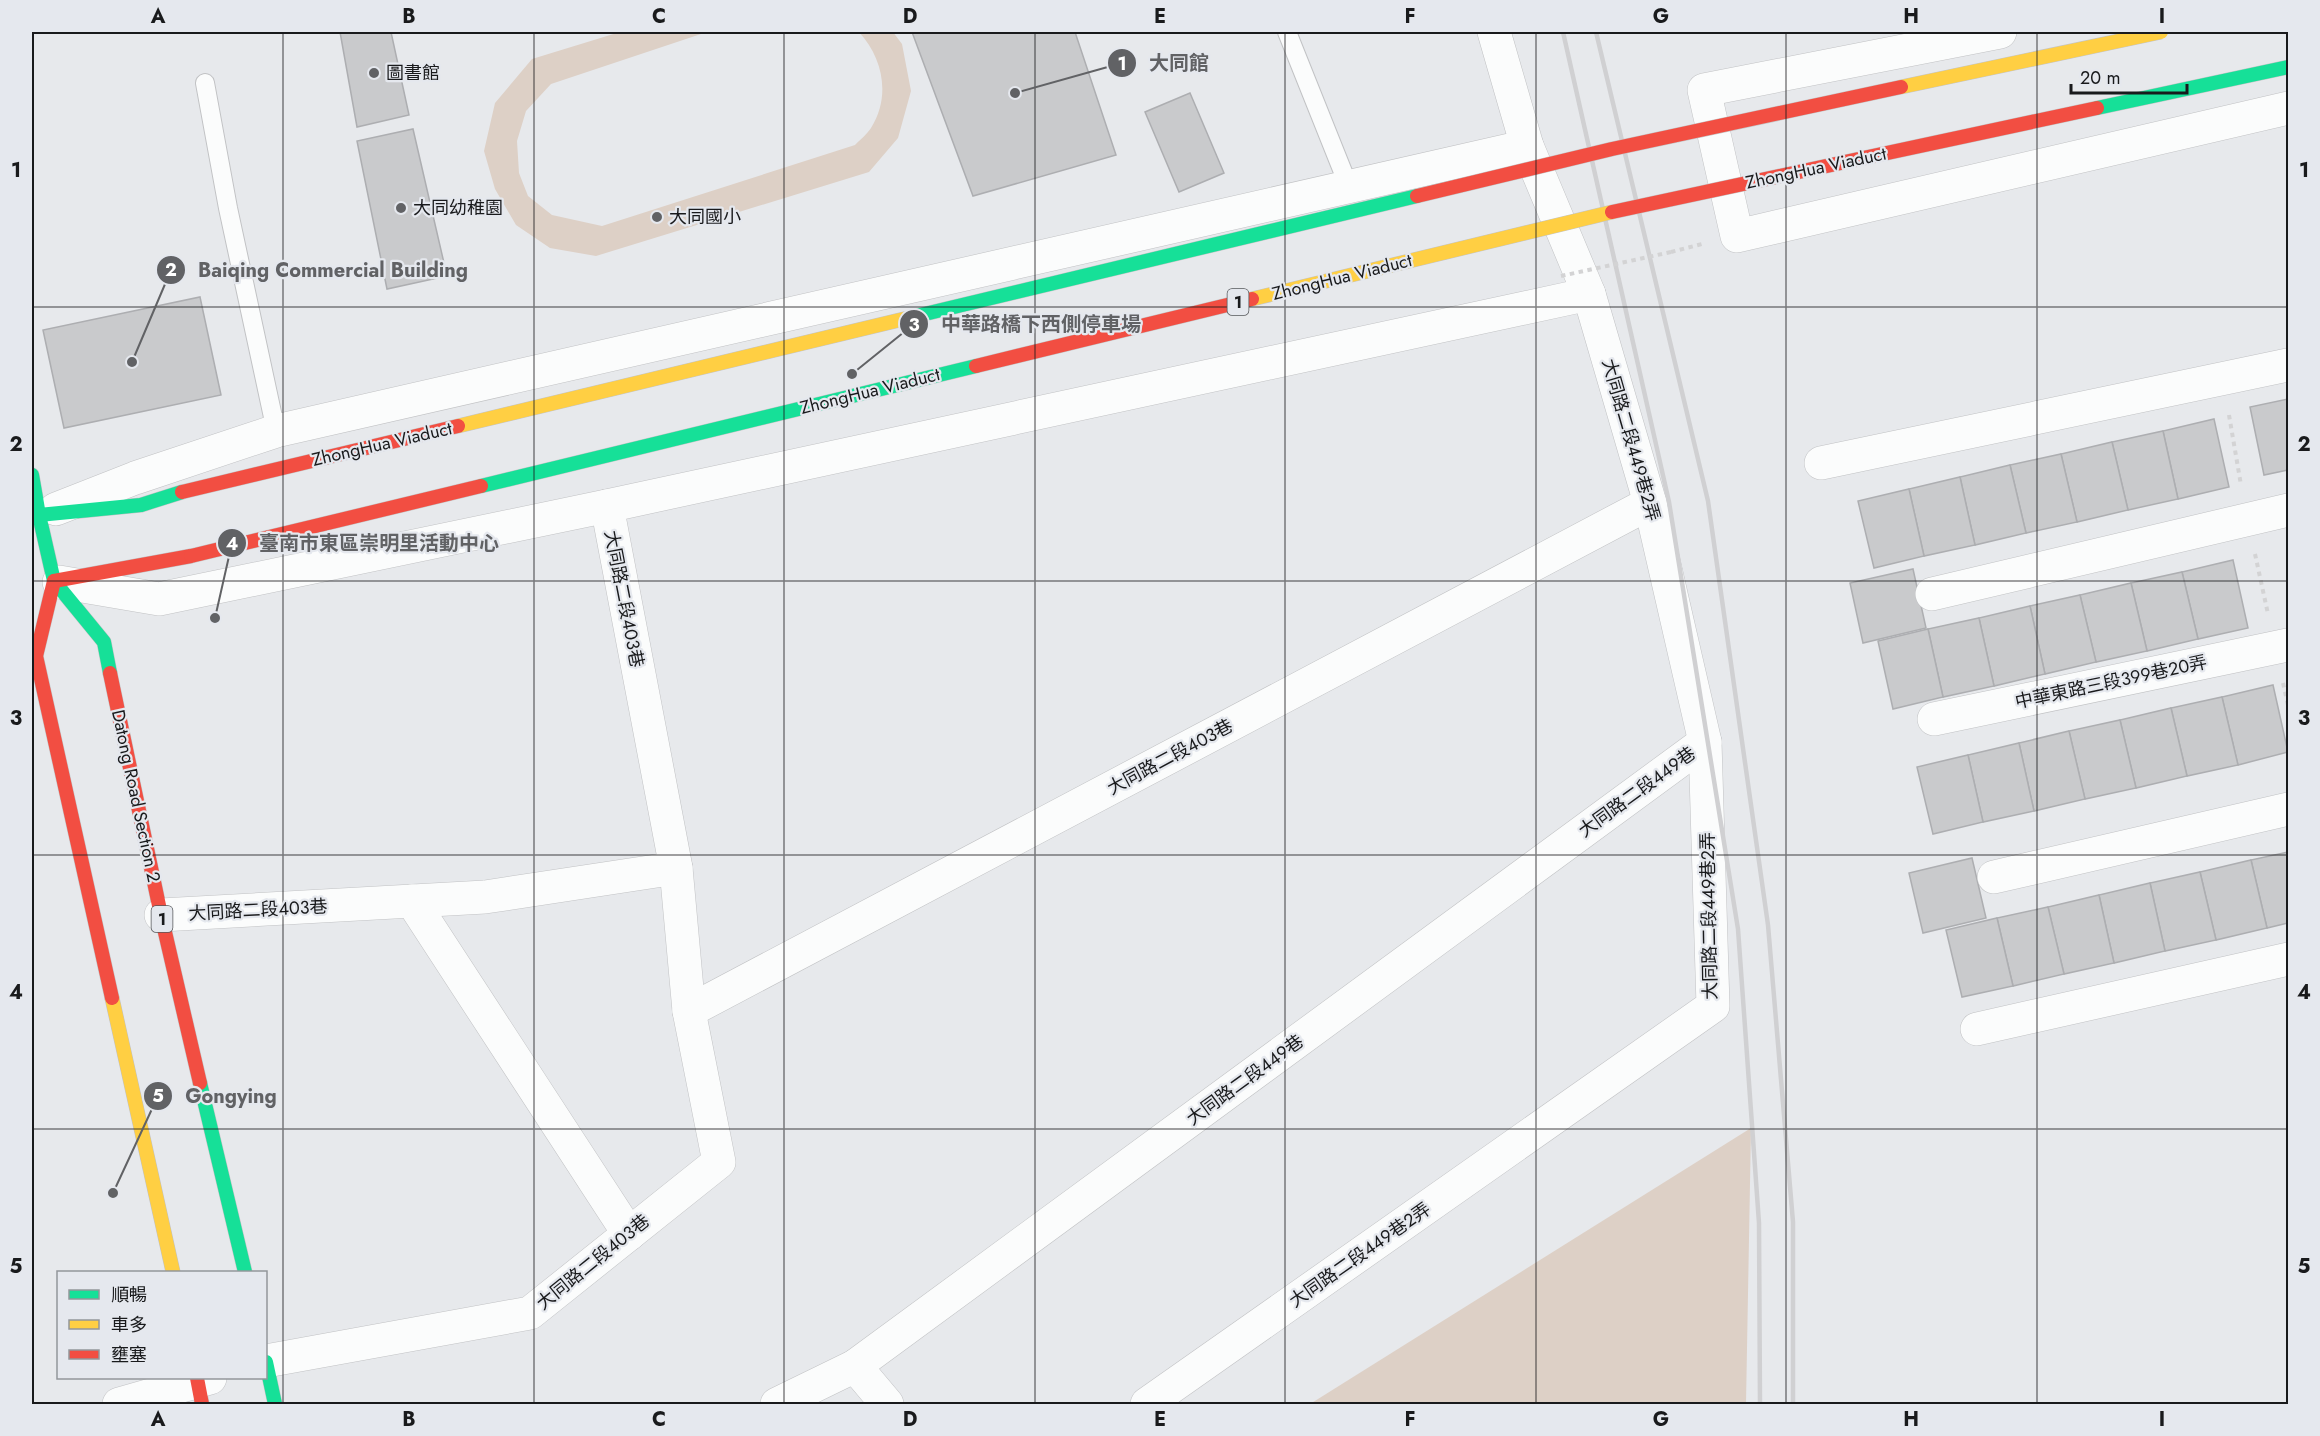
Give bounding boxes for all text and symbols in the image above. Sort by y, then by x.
text: A [150,2,166,31]
text: B [402,2,416,31]
text: C [652,2,666,31]
text: D [903,2,917,31]
text: E [1154,2,1166,31]
text: F [1404,2,1416,31]
text: G [1653,2,1669,31]
text: H [1903,2,1919,31]
text: I [2159,2,2165,31]
callout: 大同館 [1107,44,1221,82]
text: 大同館 [1149,49,1209,78]
text: 1 [1117,51,1127,77]
scale bar [2071,57,2186,95]
place label: 圖書館 [386,60,440,86]
text: 20 m [2080,65,2120,91]
marker: 圖書館 [367,66,381,80]
street label: ZhongHua Viaduct [1743,140,1889,196]
text: 1 [11,156,21,185]
text: 1 [2299,156,2309,185]
place label: 大同幼稚園 [413,195,503,221]
marker: 大同幼稚園 [394,201,408,215]
place label: 大同國小 [669,204,741,230]
marker: 大同國小 [650,210,664,224]
street label: ZhongHua Viaduct [1269,247,1415,307]
callout: Baiqing Commercial Building [156,251,480,289]
text: Baiqing Commercial Building [198,256,468,285]
text: 2 [165,257,177,283]
road number: 1 [1228,289,1248,315]
callout: 中華路橋下西側停車場 [899,305,1153,343]
text: 中華路橋下西側停車場 [941,310,1141,339]
text: 3 [908,312,920,338]
street label: 大同路二段449巷2弄 [1595,356,1667,524]
street label: ZhongHua Viaduct [797,361,943,421]
street label: ZhongHua Viaduct [309,415,455,473]
text: 2 [9,430,23,459]
text: 2 [2297,430,2311,459]
callout: 臺南市東區崇明里活動中心 [217,524,511,562]
street label: 大同路二段403巷 [598,528,650,670]
text: 臺南市東區崇明里活動中心 [259,529,499,558]
text: 4 [226,531,238,557]
street label: 中華東路三段399巷20弄 [2013,649,2209,715]
text: 3 [10,704,22,733]
text: 3 [2298,704,2310,733]
street label: Datong Road Section 2 [105,707,167,885]
street label: 大同路二段403巷 [1102,713,1238,801]
street label: 大同路二段449巷 [1573,741,1701,843]
street label: 大同路二段449巷2弄 [1695,832,1723,1000]
street label: 大同路二段403巷 [188,893,328,927]
road number: 1 [152,906,172,932]
text: 4 [9,978,23,1007]
text: 4 [2297,978,2311,1007]
street label: 大同路二段449巷 [1181,1029,1309,1131]
callout: Gongying [143,1077,289,1115]
text: Gongying [185,1082,277,1111]
text: 5 [152,1083,164,1109]
street label: 大同路二段449巷2弄 [1284,1196,1436,1314]
street label: 大同路二段403巷 [531,1208,655,1316]
text: 5 [10,1252,23,1281]
text: 5 [2298,1252,2311,1281]
legend [57,1271,267,1379]
text: 順暢 [111,1282,147,1308]
text: 車多 [111,1312,147,1338]
text: 壅塞 [111,1342,147,1368]
text: A [150,1405,166,1434]
text: B [402,1405,416,1434]
text: C [652,1405,666,1434]
text: D [903,1405,917,1434]
text: E [1154,1405,1166,1434]
text: F [1404,1405,1416,1434]
text: G [1653,1405,1669,1434]
text: H [1903,1405,1919,1434]
text: I [2159,1405,2165,1434]

